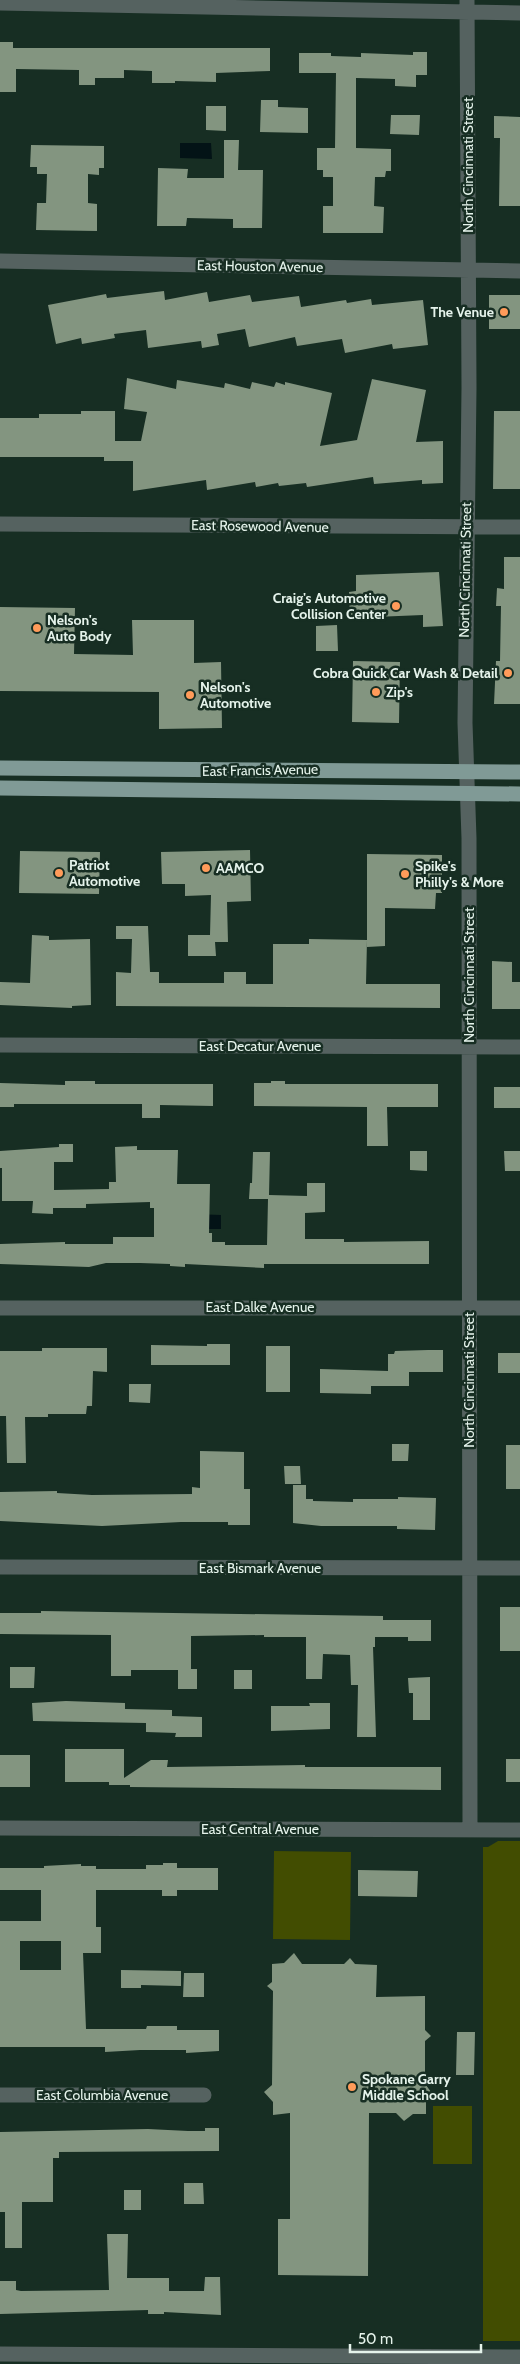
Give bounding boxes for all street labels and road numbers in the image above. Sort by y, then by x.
street label: North Cincinnati Street [459,97,477,233]
street label: East Houston Avenue [197,256,323,276]
street label: North Cincinnati Street [455,502,475,638]
street label: East Rosewood Avenue [191,516,329,536]
street label: East Francis Avenue [202,760,318,780]
street label: North Cincinnati Street [460,907,478,1043]
street label: East Decatur Avenue [199,1037,321,1055]
street label: East Dalke Avenue [206,1298,314,1316]
street label: North Cincinnati Street [460,1312,478,1448]
street label: East Bismark Avenue [199,1559,321,1577]
street label: East Central Avenue [201,1820,319,1838]
street label: East Columbia Avenue [36,2086,168,2104]

